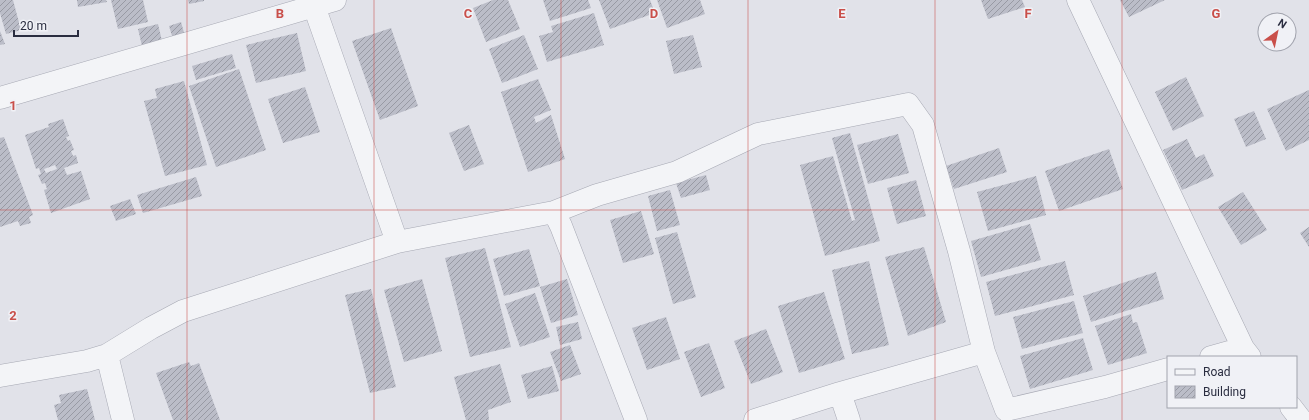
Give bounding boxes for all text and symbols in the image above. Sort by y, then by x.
text: B [276,6,284,21]
text: C [464,6,473,21]
text: D [650,6,658,21]
text: E [838,6,846,21]
text: F [1024,6,1032,21]
text: G [1212,6,1221,21]
scale bar [14,12,78,38]
north arrow [1257,12,1297,52]
text: N [1275,16,1289,32]
text: 20 m [20,19,47,33]
text: 1 [9,98,17,113]
text: 2 [9,308,17,323]
legend [1167,356,1297,408]
text: Road [1203,365,1231,379]
text: Building [1203,385,1246,399]

